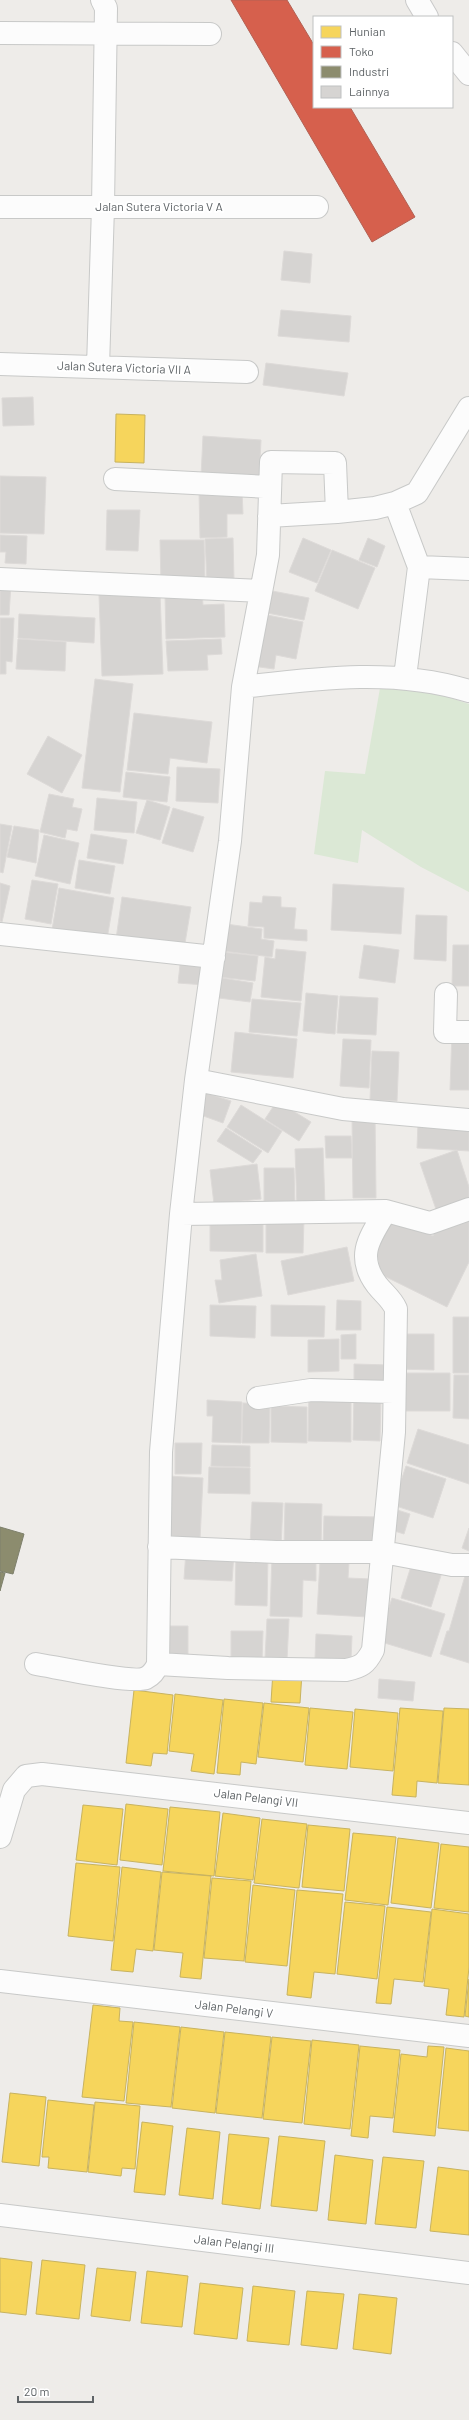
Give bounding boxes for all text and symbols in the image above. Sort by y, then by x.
legend [313,16,453,108]
text: Hunian [349,24,385,38]
text: Toko [349,44,374,58]
text: Industri [349,64,389,78]
text: Lainnya [349,84,389,98]
street label: Jalan Sutera Victoria V A [95,199,223,213]
street label: Jalan Sutera Victoria VII A [57,358,191,376]
street label: Jalan Pelangi VII [213,1785,299,1809]
street label: Jalan Pelangi V [194,1996,274,2020]
street label: Jalan Pelangi III [193,2231,275,2255]
scale bar [18,2378,93,2404]
text: 20 m [24,2384,50,2398]

